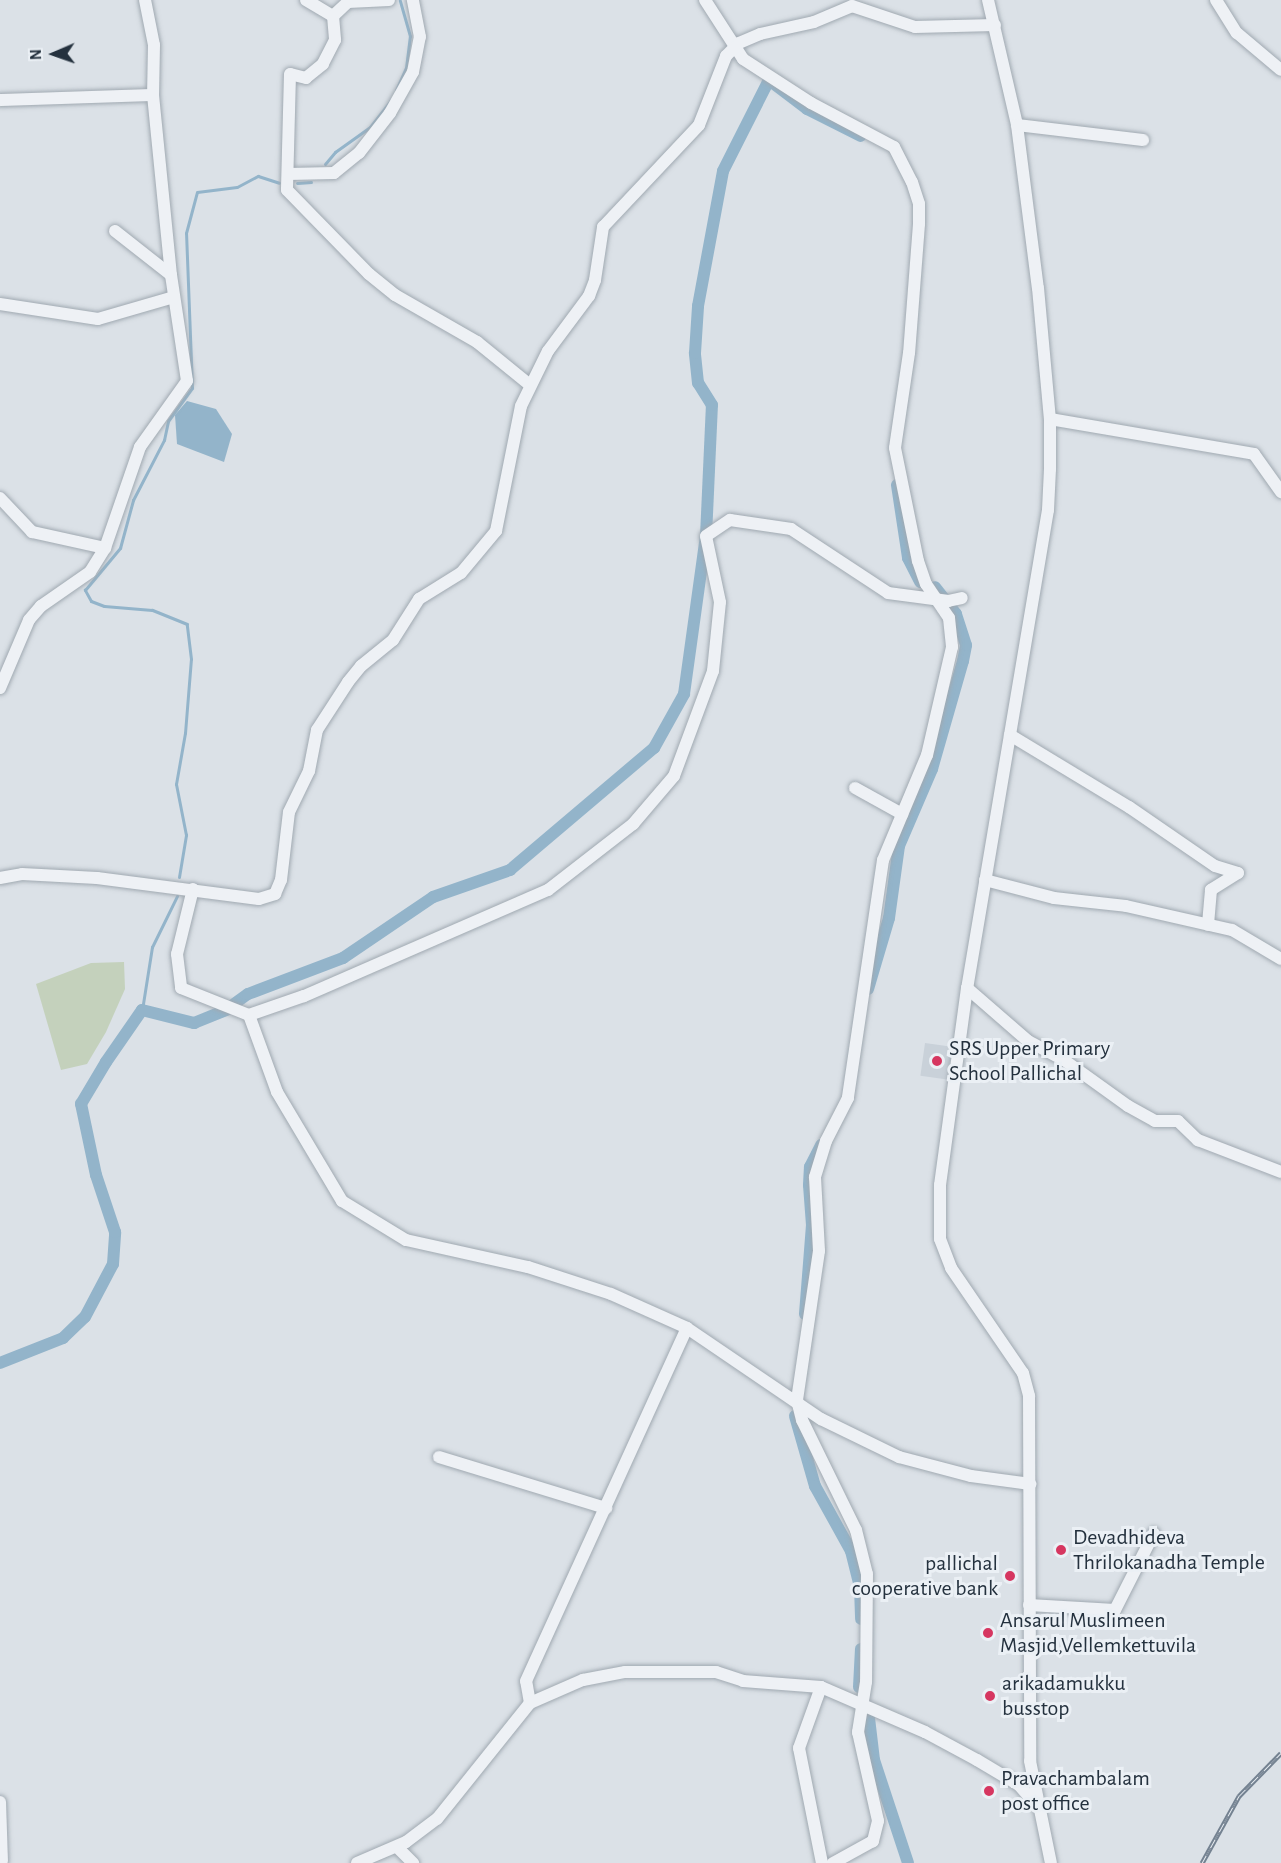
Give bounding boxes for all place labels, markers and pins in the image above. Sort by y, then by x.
place label: SRS Upper Primary School Pallichal [949,1035,1110,1086]
marker: SRS Upper Primary School Pallichal [930,1054,944,1068]
place label: Devadhideva Thrilokanadha Temple [1073,1524,1265,1576]
marker: Devadhideva Thrilokanadha Temple [1054,1543,1068,1557]
place label: pallichal cooperative bank [852,1550,998,1602]
marker: pallichal cooperative bank [1003,1569,1017,1583]
place label: Ansarul Muslimeen Masjid,Vellemkettuvila [1000,1607,1196,1658]
marker: Ansarul Muslimeen Masjid,Vellemkettuvila [981,1626,995,1640]
place label: arikadamukku busstop [1002,1670,1126,1722]
marker: arikadamukku busstop [983,1689,997,1703]
place label: Pravachambalam post office [1001,1765,1150,1816]
marker: Pravachambalam post office [982,1784,996,1798]

